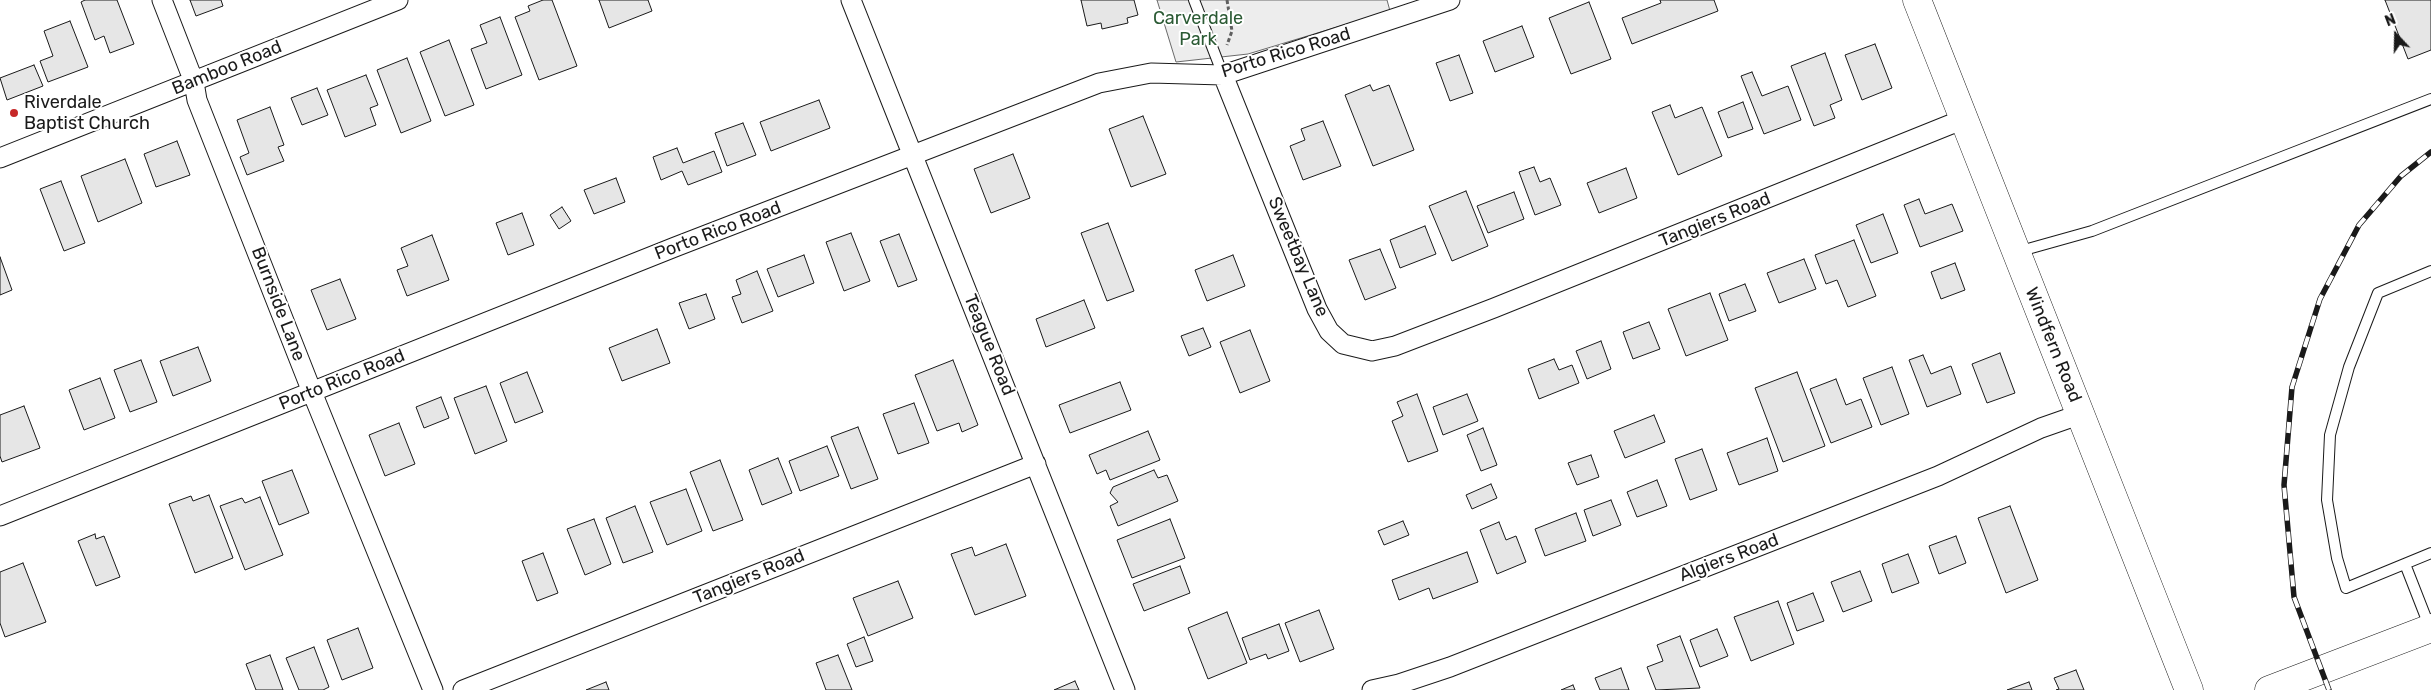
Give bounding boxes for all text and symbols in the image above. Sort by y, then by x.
park label: Carverdale Park [1153,8,1243,50]
north arrow [2371,10,2421,60]
text: N [2383,11,2398,30]
street label: Porto Rico Road [1219,23,1353,83]
street label: Bamboo Road [169,36,285,100]
place label: Riverdale Baptist Church [24,92,150,134]
marker: Riverdale Baptist Church [8,107,20,119]
street label: Tangiers Road [1656,188,1774,252]
street label: Sweetbay Lane [1263,194,1333,320]
street label: Porto Rico Road [652,197,784,265]
street label: Burnside Lane [246,244,310,364]
street label: Windfern Road [2020,284,2086,406]
street label: Teague Road [959,291,1019,399]
street label: Porto Rico Road [276,345,408,415]
street label: Algiers Road [1676,529,1782,587]
street label: Tangiers Road [690,545,808,609]

